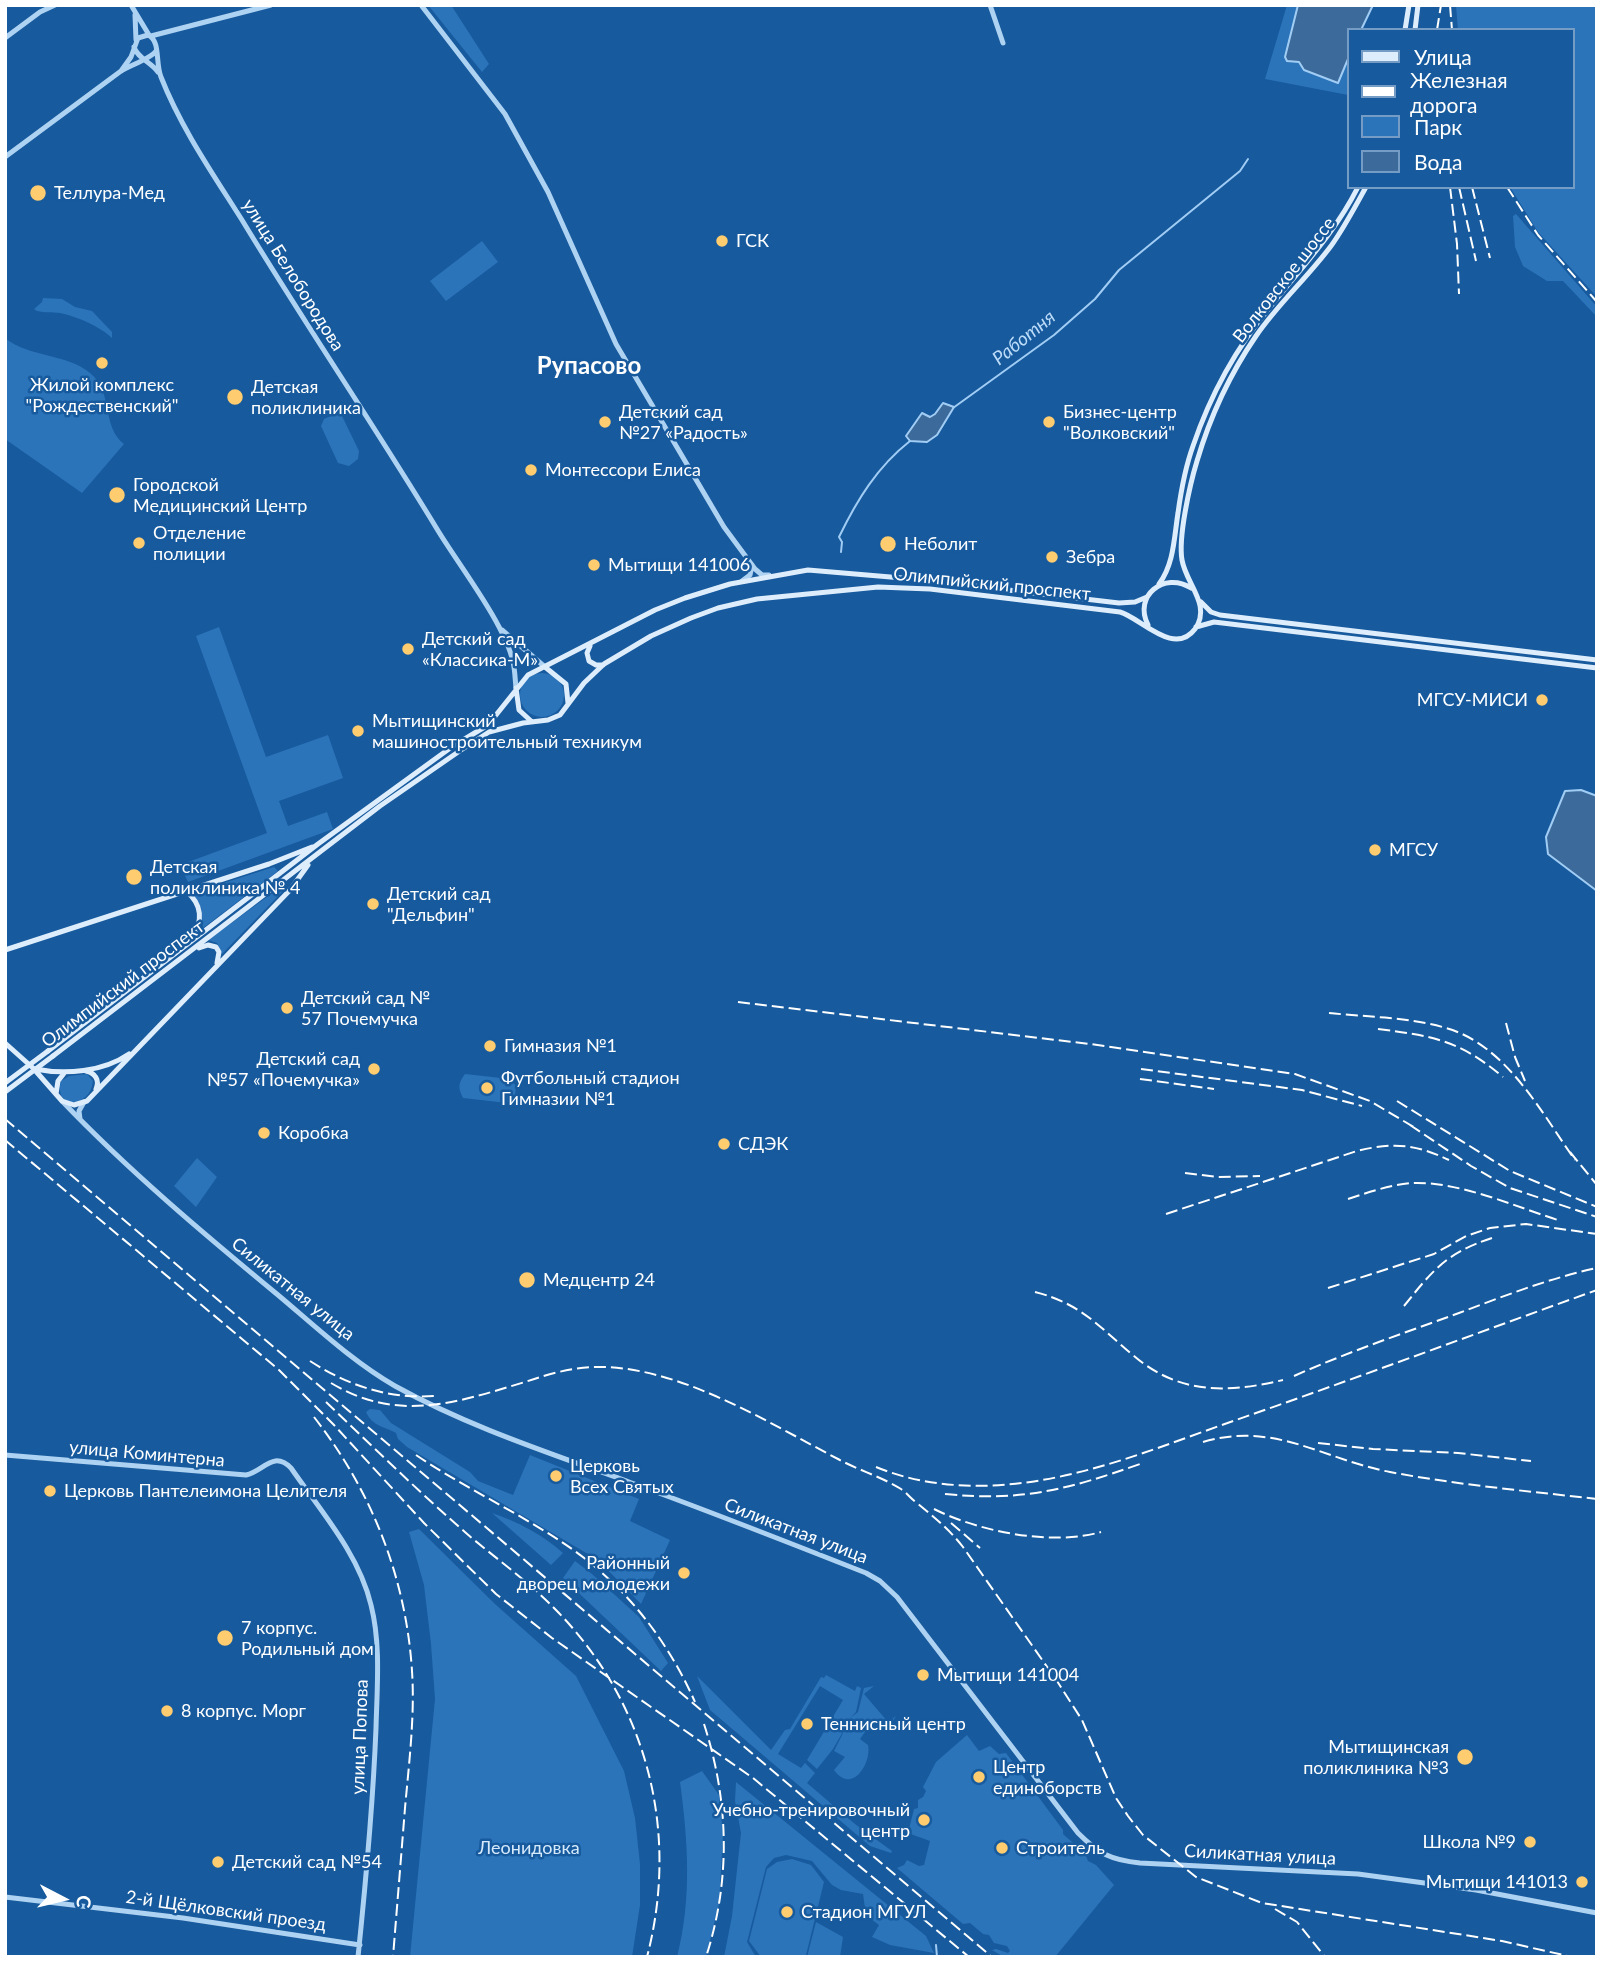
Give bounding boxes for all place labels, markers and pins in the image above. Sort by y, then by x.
place label: Теллура-Мед [54,182,165,204]
marker: Теллура-Мед [28,183,48,203]
place label: ГСК [736,230,769,252]
marker: ГСК [714,233,730,249]
marker: Жилой комплекс "Рождественский" [94,355,110,371]
place label: Жилой комплекс "Рождественский" [25,374,179,416]
place label: Детская поликлиника [251,376,361,418]
marker: Детская поликлиника [225,387,245,407]
place label: Детский сад №27 «Радость» [619,401,748,444]
place label: Бизнес-центр "Волковский" [1063,401,1177,444]
marker: Детский сад №27 «Радость» [597,414,613,430]
marker: Бизнес-центр "Волковский" [1041,414,1057,430]
place label: Монтессори Елиса [545,459,701,481]
marker: Монтессори Елиса [523,462,539,478]
place label: Городской Медицинский Центр [133,474,307,516]
marker: Городской Медицинский Центр [107,485,127,505]
place label: Отделение полиции [153,522,246,564]
place label: Неболит [904,533,977,555]
marker: Неболит [878,534,898,554]
marker: Отделение полиции [131,535,147,551]
place label: Зебра [1066,546,1115,568]
marker: Зебра [1044,549,1060,565]
place label: Мытищи 141006 [608,554,750,576]
marker: Мытищи 141006 [586,557,602,573]
place label: Детский сад «Классика-М» [422,628,538,670]
marker: Детский сад «Классика-М» [400,641,416,657]
place label: МГСУ-МИСИ [1417,689,1528,711]
marker: МГСУ-МИСИ [1534,692,1550,708]
place label: Мытищинский машиностроительный техникум [372,710,642,752]
marker: Мытищинский машиностроительный техникум [350,723,366,739]
place label: МГСУ [1389,839,1438,861]
marker: МГСУ [1367,842,1383,858]
place label: Детская поликлиника № 4 [150,856,300,898]
marker: Детская поликлиника № 4 [124,867,144,887]
place label: Детский сад "Дельфин" [387,883,491,926]
marker: Детский сад "Дельфин" [365,896,381,912]
place label: Детский сад № 57 Почемучка [301,987,430,1030]
marker: Детский сад № 57 Почемучка [279,1000,295,1016]
place label: Гимназия №1 [504,1035,617,1057]
marker: Гимназия №1 [482,1038,498,1054]
place label: Детский сад №57 «Почемучка» [207,1048,360,1090]
marker: Детский сад №57 «Почемучка» [366,1061,382,1077]
place label: Футбольный стадион Гимназии №1 [501,1067,680,1110]
marker: Футбольный стадион Гимназии №1 [479,1080,495,1096]
place label: Коробка [278,1122,349,1144]
marker: Коробка [256,1125,272,1141]
place label: СДЭК [738,1133,788,1155]
marker: СДЭК [716,1136,732,1152]
place label: Медцентр 24 [543,1269,655,1291]
marker: Медцентр 24 [517,1270,537,1290]
place label: Церковь Всех Святых [570,1455,674,1498]
marker: Церковь Всех Святых [548,1468,564,1484]
place label: Церковь Пантелеимона Целителя [64,1480,347,1502]
marker: Церковь Пантелеимона Целителя [42,1483,58,1499]
place label: Районный дворец молодежи [517,1552,670,1594]
marker: Районный дворец молодежи [676,1565,692,1581]
place label: 7 корпус. Родильный дом [241,1617,374,1660]
marker: 7 корпус. Родильный дом [215,1628,235,1648]
place label: Мытищи 141004 [937,1664,1079,1686]
marker: Мытищи 141004 [915,1667,931,1683]
place label: 8 корпус. Морг [181,1700,306,1722]
marker: 8 корпус. Морг [159,1703,175,1719]
place label: Теннисный центр [821,1713,966,1735]
marker: Теннисный центр [799,1716,815,1732]
place label: Мытищинская поликлиника №3 [1303,1736,1449,1778]
marker: Мытищинская поликлиника №3 [1455,1747,1475,1767]
place label: Центр единоборств [993,1756,1102,1798]
marker: Центр единоборств [971,1769,987,1785]
place label: Учебно-тренировочный центр [712,1799,910,1842]
marker: Учебно-тренировочный центр [916,1812,932,1828]
place label: Школа №9 [1423,1831,1516,1853]
marker: Школа №9 [1522,1834,1538,1850]
place label: Строитель [1016,1837,1105,1859]
marker: Строитель [994,1840,1010,1856]
place label: Детский сад №54 [232,1851,382,1873]
marker: Детский сад №54 [210,1854,226,1870]
place label: Мытищи 141013 [1426,1871,1568,1893]
marker: Мытищи 141013 [1574,1874,1590,1890]
place label: Стадион МГУЛ [801,1901,927,1923]
marker: Стадион МГУЛ [779,1904,795,1920]

